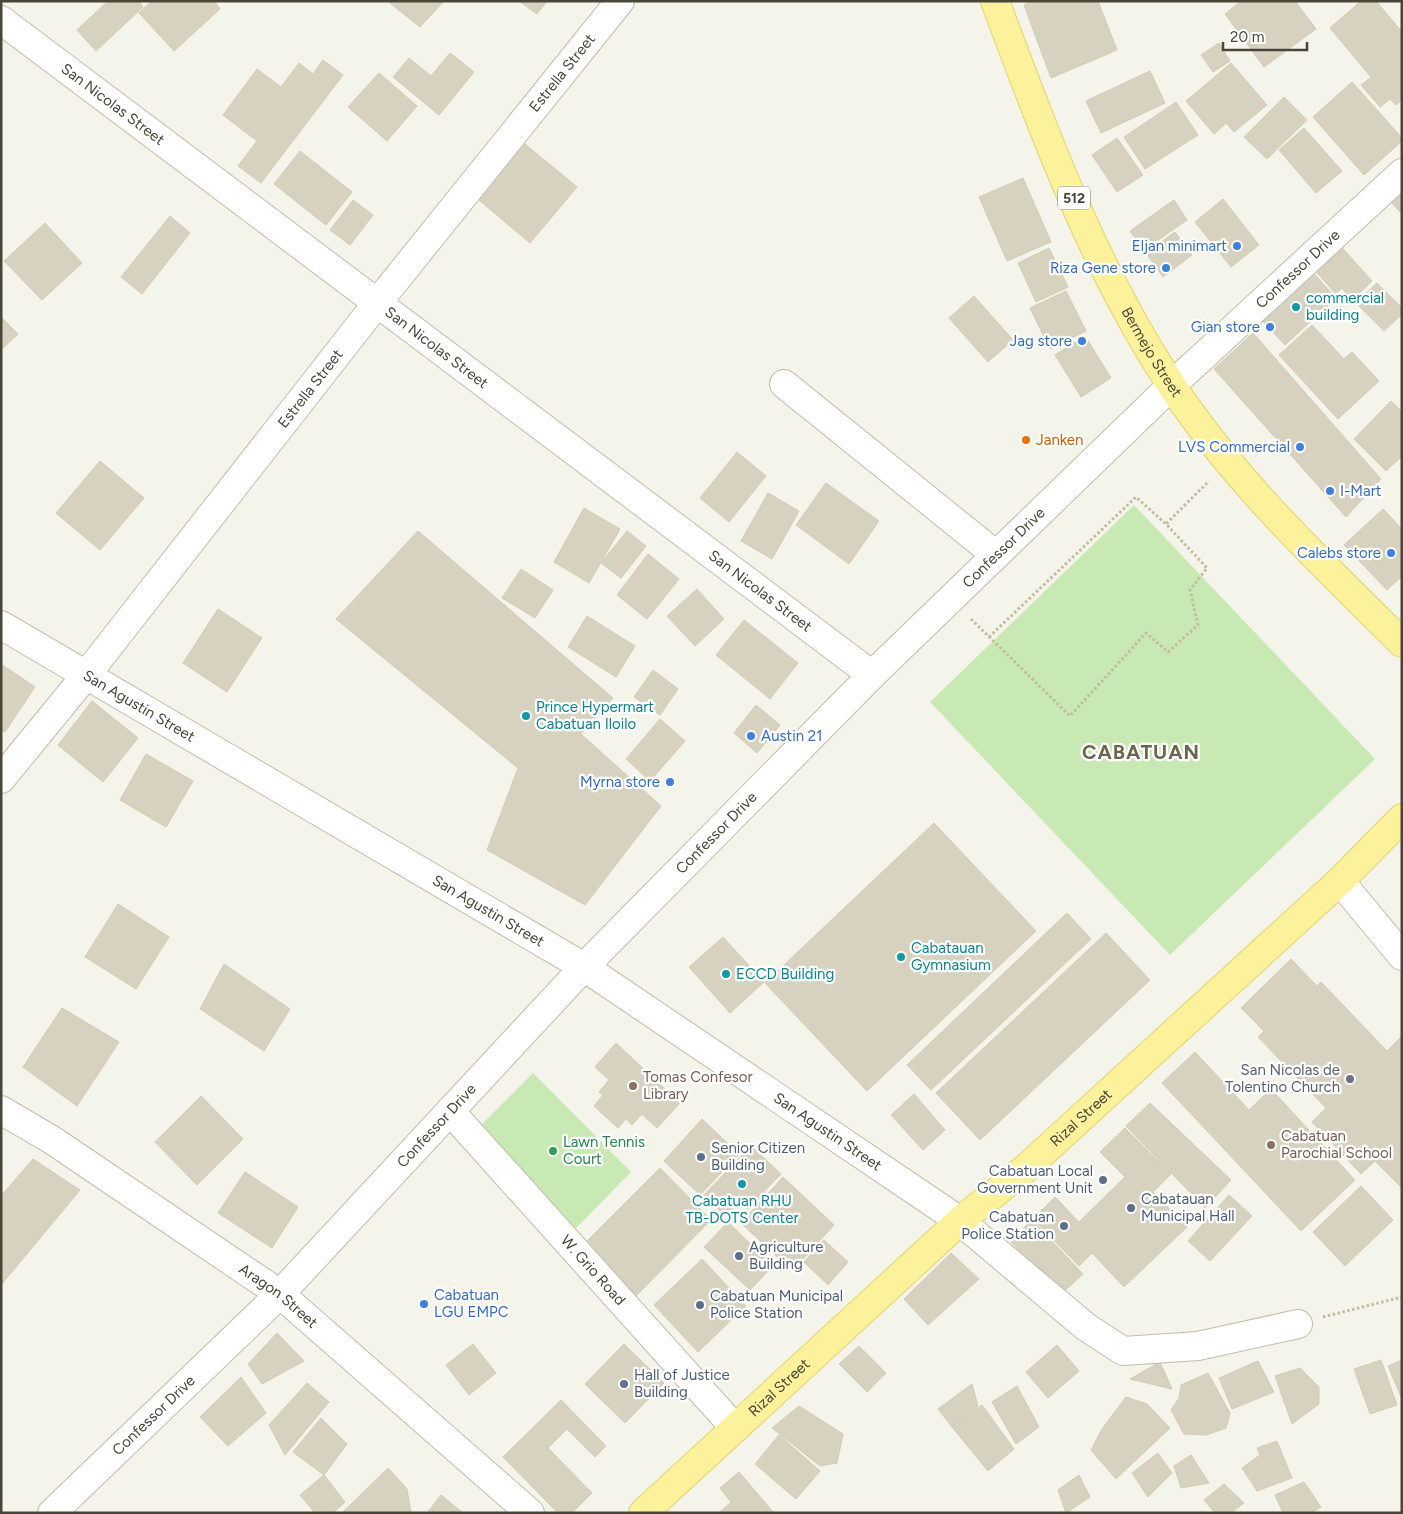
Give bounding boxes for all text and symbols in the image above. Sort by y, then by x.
scale bar [1223,20,1307,52]
text: 20 m [1230,28,1264,46]
street label: Estrella Street [525,30,599,116]
street label: San Nicolas Street [58,59,168,149]
road number: 512 [1058,187,1090,210]
street label: Confessor Drive [1252,226,1343,312]
place label: Eljan minimart [1132,237,1227,255]
marker: Eljan minimart [1231,240,1243,252]
place label: Riza Gene store [1050,259,1156,277]
marker: Riza Gene store [1160,262,1172,274]
place label: commercial building [1306,289,1384,324]
marker: commercial building [1290,301,1302,313]
street label: San Nicolas Street [381,303,492,392]
street label: Bermejo Street [1118,304,1186,401]
place label: Gian store [1191,318,1260,336]
marker: Gian store [1264,321,1276,333]
place label: Jag store [1010,332,1072,350]
marker: Jag store [1076,335,1088,347]
street label: Estrella Street [274,345,347,432]
place label: Janken [1036,431,1083,449]
marker: Janken [1020,434,1032,446]
place label: LVS Commercial [1178,438,1290,456]
marker: LVS Commercial [1294,441,1306,453]
place label: I-Mart [1340,482,1382,500]
marker: I-Mart [1324,485,1336,497]
street label: Confessor Drive [959,504,1049,592]
place label: Calebs store [1297,544,1381,562]
street label: San Nicolas Street [705,546,816,636]
marker: Calebs store [1385,547,1397,559]
street label: San Agustin Street [80,666,198,746]
place label: Prince Hypermart Cabatuan Iloilo [536,698,654,733]
marker: Prince Hypermart Cabatuan Iloilo [520,710,532,722]
place label: Austin 21 [761,727,822,745]
marker: Austin 21 [745,730,757,742]
district label: CABATUAN [1082,740,1200,764]
place label: Myrna store [580,773,660,791]
marker: Myrna store [664,776,676,788]
street label: Confessor Drive [672,788,761,878]
street label: San Agustin Street [429,871,548,951]
place label: Cabatauan Gymnasium [911,939,991,974]
marker: Cabatauan Gymnasium [895,951,907,963]
place label: ECCD Building [736,965,834,983]
marker: ECCD Building [720,968,732,980]
place label: San Nicolas de Tolentino Church [1225,1061,1340,1096]
place label: Tomas Confesor Library [643,1068,753,1103]
marker: San Nicolas de Tolentino Church [1344,1073,1356,1085]
street label: Confessor Drive [393,1080,480,1171]
marker: Tomas Confesor Library [627,1080,639,1092]
street label: Rizal Street [1046,1085,1116,1150]
street label: San Agustin Street [770,1089,885,1175]
place label: Cabatuan Parochial School [1281,1127,1392,1162]
place label: Lawn Tennis Court [563,1133,645,1168]
place label: Senior Citizen Building [711,1139,805,1174]
marker: Cabatuan Parochial School [1265,1139,1277,1151]
marker: Lawn Tennis Court [547,1145,559,1157]
marker: Senior Citizen Building [695,1151,707,1163]
place label: Cabatuan Local Government Unit [977,1162,1093,1197]
marker: Cabatuan Local Government Unit [1097,1174,1109,1186]
marker: Cabatuan RHU TB-DOTS Center [736,1178,748,1190]
place label: Cabatauan Municipal Hall [1141,1190,1235,1225]
place label: Cabatuan RHU TB-DOTS Center [686,1192,799,1227]
marker: Cabatauan Municipal Hall [1125,1202,1137,1214]
place label: Cabatuan Police Station [961,1208,1054,1243]
marker: Cabatuan Police Station [1058,1220,1070,1232]
street label: W. Grio Road [557,1231,629,1309]
place label: Agriculture Building [749,1238,824,1273]
marker: Agriculture Building [733,1250,745,1262]
street label: Aragon Street [236,1260,322,1332]
place label: Cabatuan LGU EMPC [434,1286,509,1321]
place label: Cabatuan Municipal Police Station [710,1287,843,1322]
marker: Cabatuan LGU EMPC [418,1298,430,1310]
marker: Cabatuan Municipal Police Station [694,1299,706,1311]
street label: Rizal Street [745,1355,814,1420]
place label: Hall of Justice Building [634,1366,730,1401]
street label: Confessor Drive [109,1371,199,1459]
marker: Hall of Justice Building [618,1378,630,1390]

